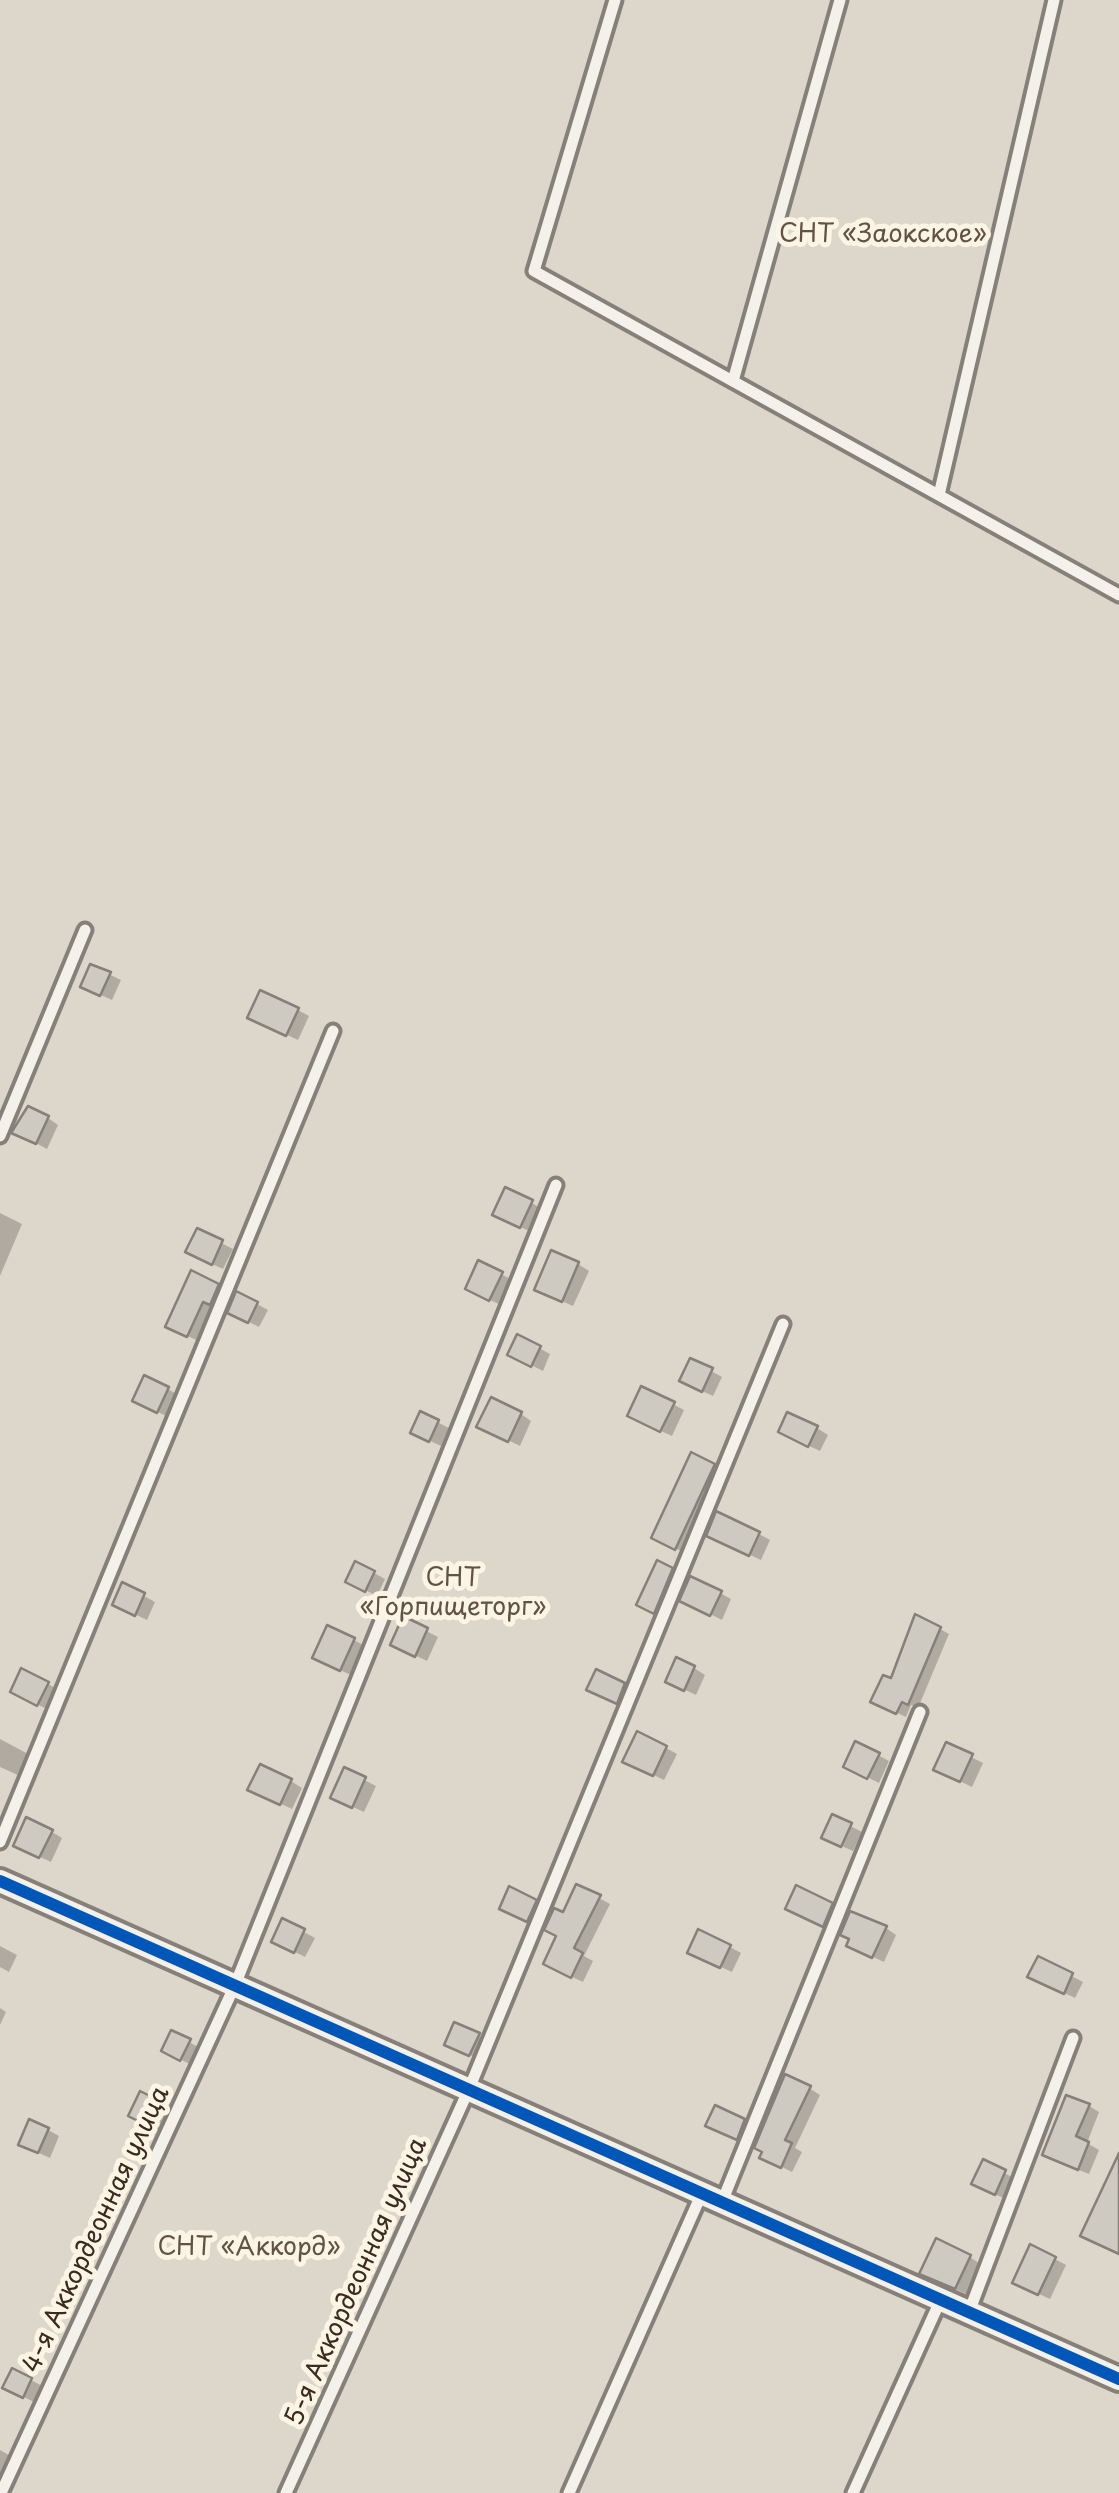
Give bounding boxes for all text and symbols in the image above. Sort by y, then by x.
park label: СНТ «Заокское» [779,220,987,250]
park label: СНТ «Горпищеторг» [360,1564,546,1623]
street label: 4-я Аккордеонная улица [17,2082,177,2378]
street label: 5-я Аккордеонная улица [280,2133,434,2431]
park label: СНТ «Аккорд» [157,2233,341,2263]

